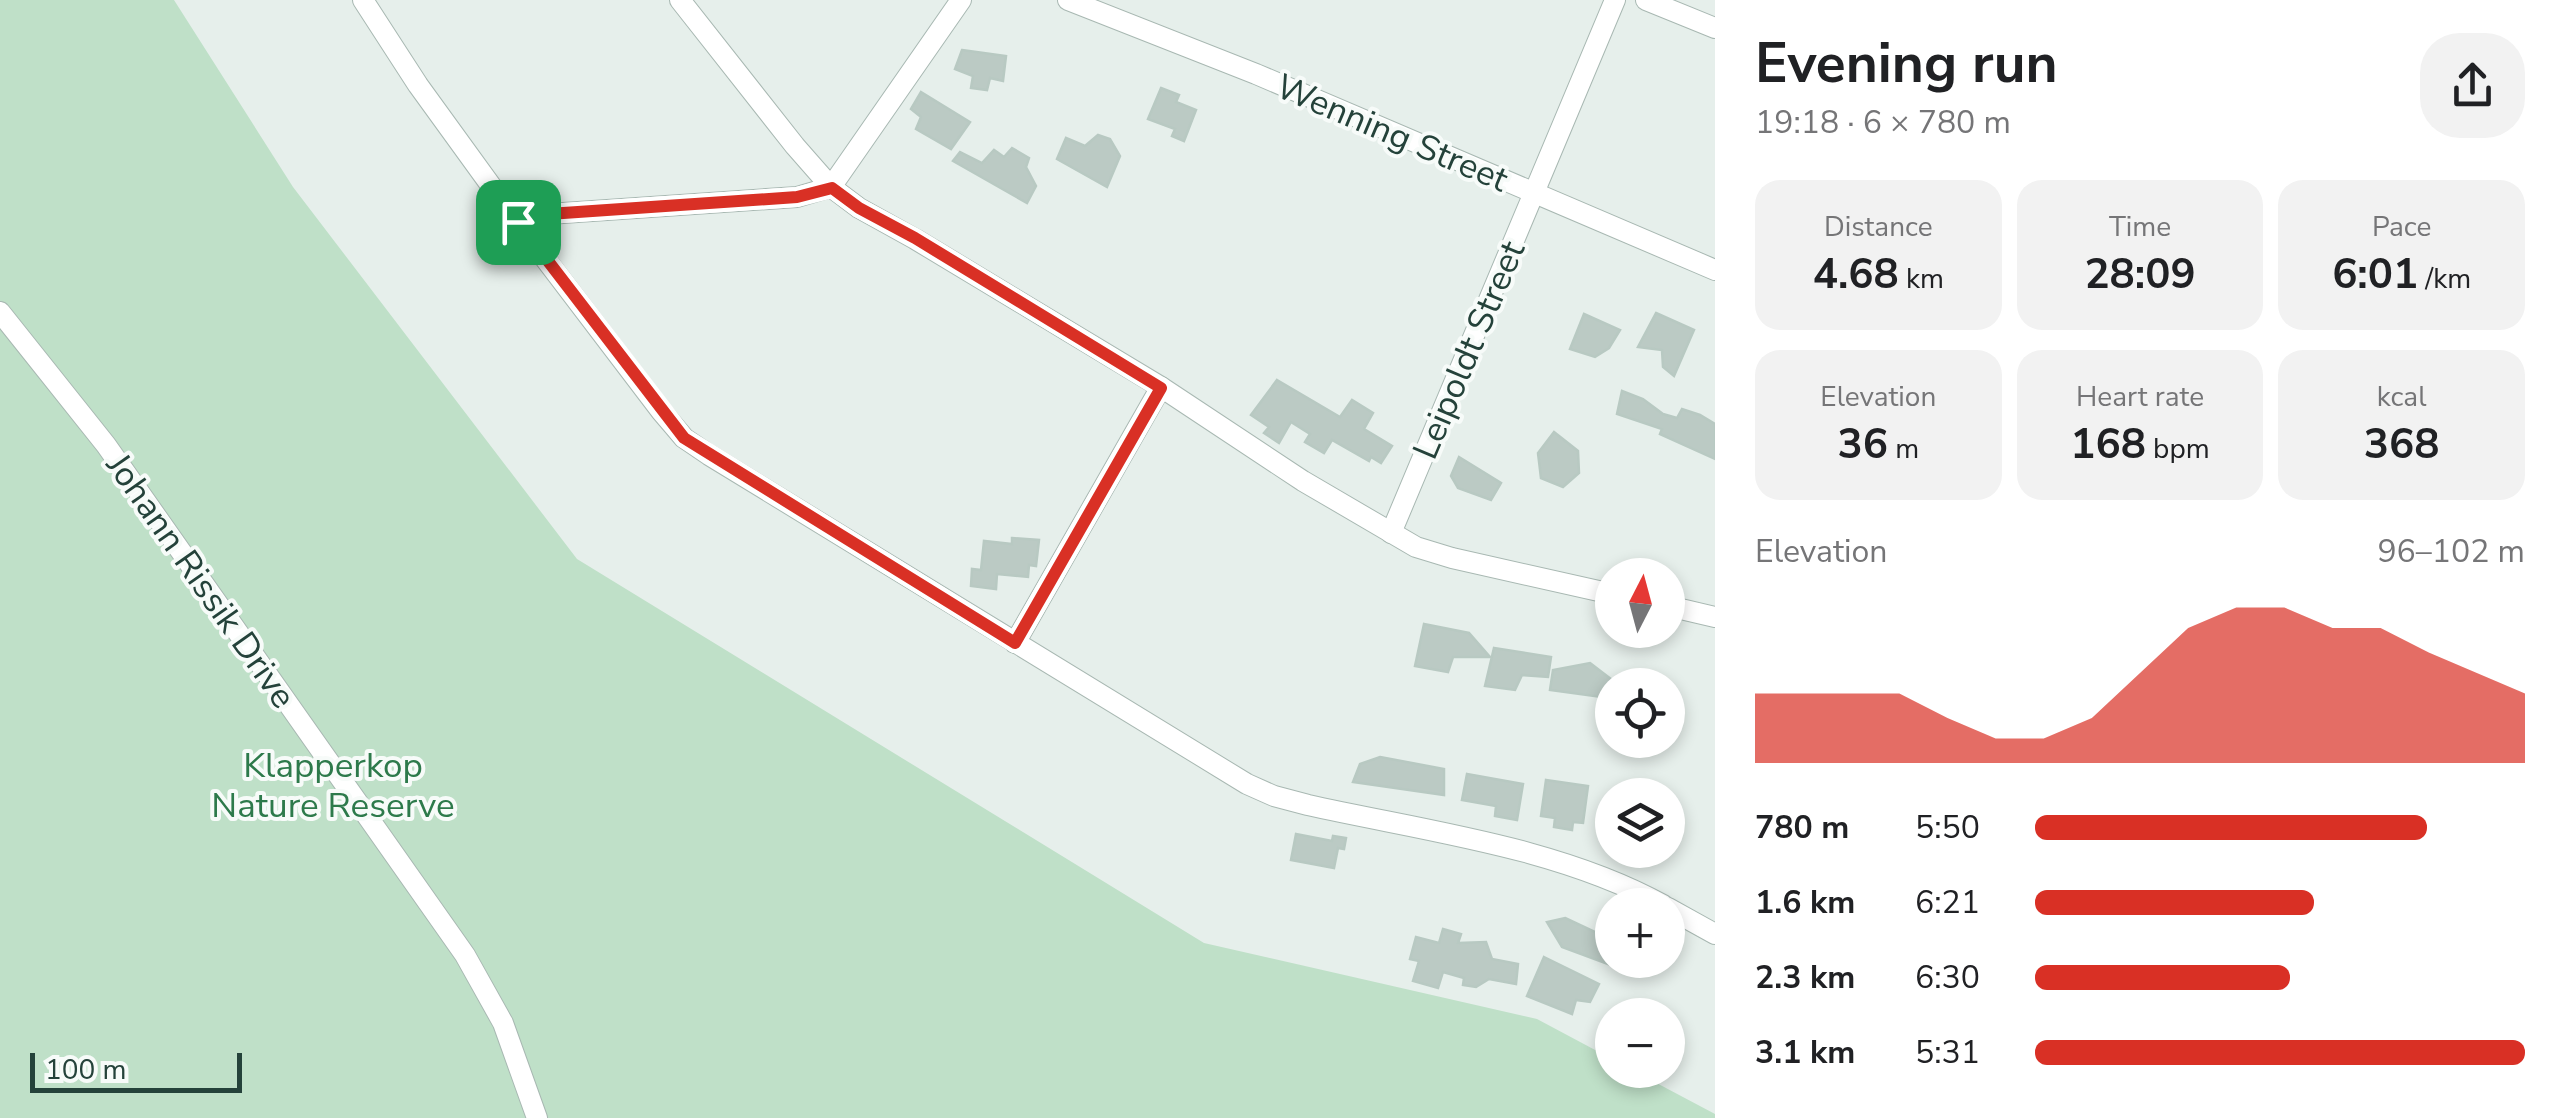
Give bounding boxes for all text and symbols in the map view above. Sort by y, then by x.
text: Evening run [1755,26,2058,101]
button: share [2420,33,2525,138]
street label: Wenning Street [1269,63,1516,203]
text: 19:18 · 6 × 780 m [1755,101,2011,144]
pin [476,180,561,265]
icon: arrive [491,195,546,250]
text: Distance [1824,208,1933,246]
text: Time [2109,208,2171,246]
text: Pace [2372,208,2431,246]
street label: Leipoldt Street [1402,233,1536,466]
text: 4.68 [1813,246,1899,303]
text: 28:09 [2084,246,2196,303]
text: 6:01 [2332,246,2418,303]
text: km [1899,260,1944,298]
text: /km [2418,260,2471,298]
text: Elevation [1820,378,1936,416]
text: Heart rate [2076,378,2204,416]
text: kcal [2377,378,2426,416]
text: 36 [1838,416,1888,473]
text: 168 [2070,416,2146,473]
text: 368 [2364,416,2439,473]
text: m [1888,430,1919,468]
text: bpm [2146,430,2210,468]
street label: Johann Rissik Drive [95,443,307,718]
text: Elevation [1755,530,1888,573]
text: 96–102 m [2377,530,2525,573]
north arrow [1595,558,1685,648]
map controls [1595,558,1685,1088]
button: locate [1595,668,1685,758]
park label: Klapperkop Nature Reserve [211,742,455,829]
button: layers [1595,778,1685,868]
text: 780 m [1755,806,1849,849]
text: 5:50 [1915,806,1980,849]
text: 1.6 km [1755,881,1855,924]
text: 6:21 [1915,881,1980,924]
button: + [1595,888,1685,978]
text: 2.3 km [1755,956,1855,999]
text: 6:30 [1915,956,1980,999]
button: − [1595,998,1685,1088]
text: 3.1 km [1755,1031,1855,1074]
text: 5:31 [1915,1031,1980,1074]
scale bar [30,1048,242,1092]
text: 100 m [45,1051,127,1089]

